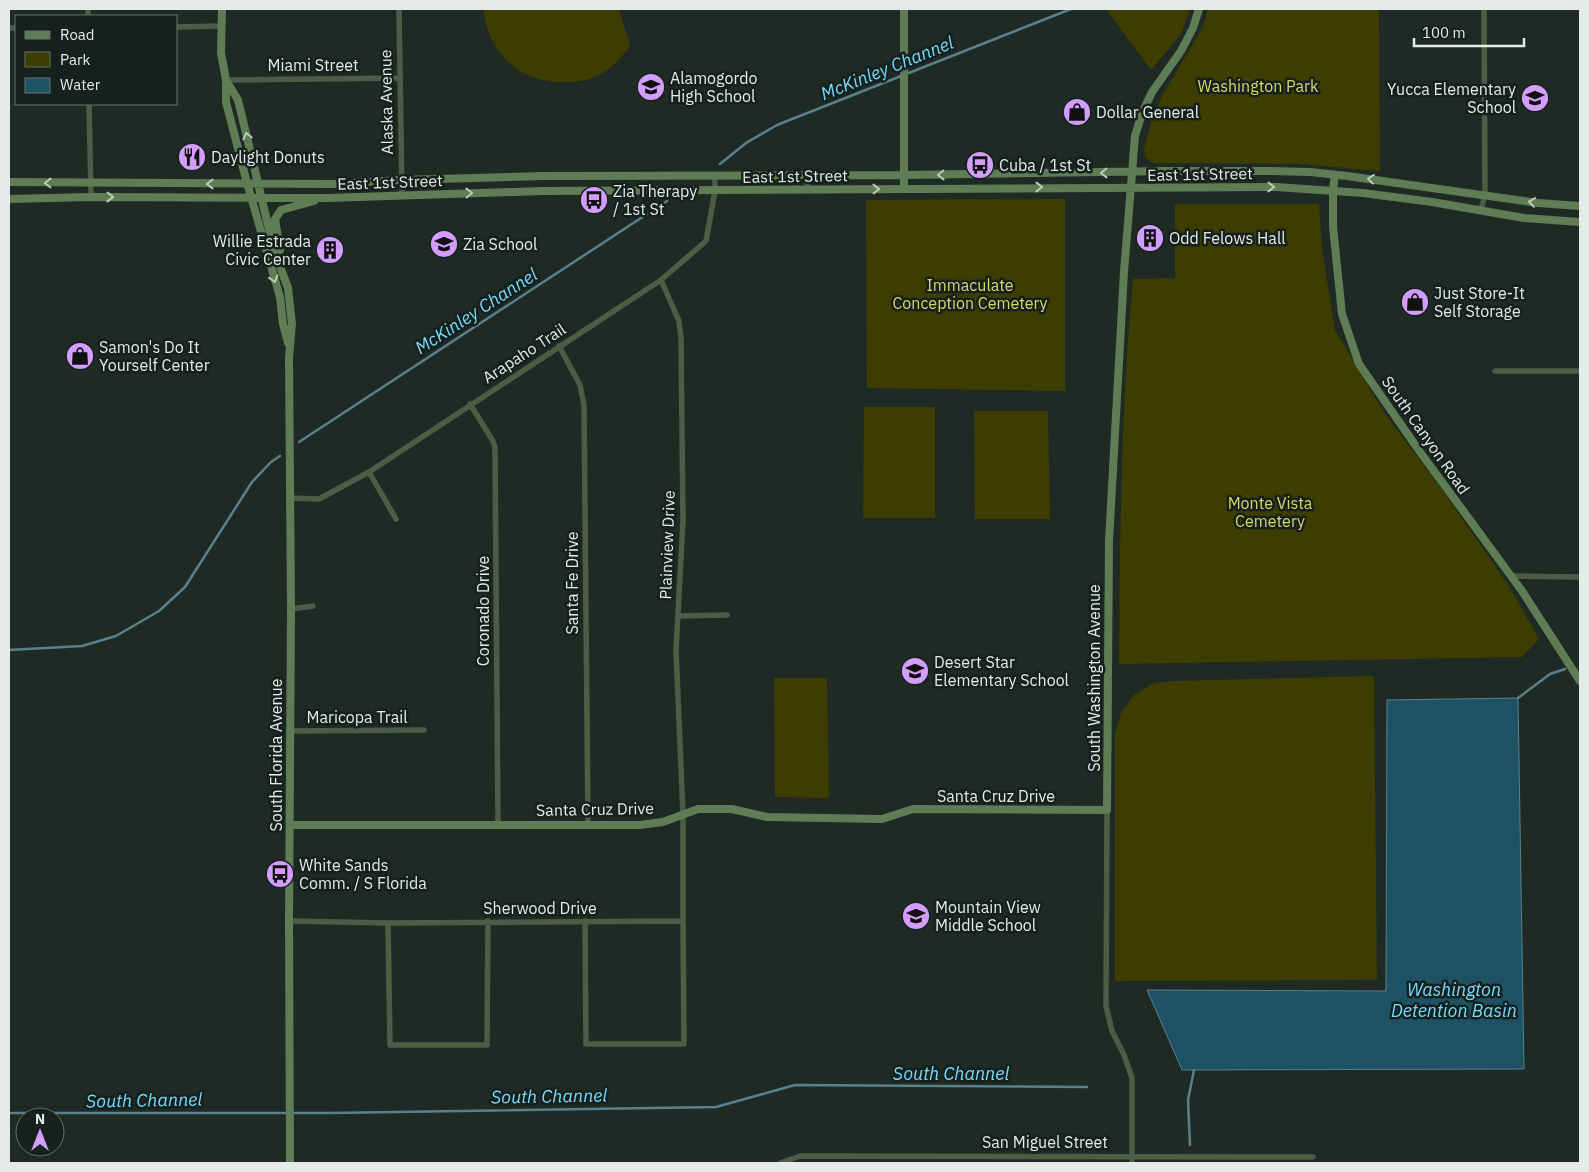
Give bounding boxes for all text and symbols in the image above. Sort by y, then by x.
legend [15,15,178,105]
scale bar [1414,15,1524,47]
text: 100 m [1422,23,1466,42]
text: Road [60,25,95,44]
water label: McKinley Channel [817,31,957,105]
street label: Alaska Avenue [375,49,397,155]
text: Park [60,50,90,69]
street label: Miami Street [267,55,359,75]
place label: Alamogordo High School [670,68,757,106]
school or university icon: Alamogordo High School [636,72,666,102]
text: Water [60,75,101,94]
park label: Washington Park [1198,76,1319,96]
place label: Yucca Elementary School [1387,79,1516,117]
school or university icon: Yucca Elementary School [1520,83,1550,113]
shop icon: Dollar General [1062,97,1092,127]
place label: Dollar General [1096,102,1199,122]
one-way arrow [242,132,253,141]
restaurant icon: Daylight Donuts [177,142,207,172]
place label: Daylight Donuts [211,147,325,167]
bus stop icon: Cuba / 1st St [965,150,995,180]
place label: Cuba / 1st St [999,155,1091,175]
street label: East 1st Street [1147,163,1253,185]
street label: East 1st Street [742,165,848,187]
one-way arrow [1100,168,1108,178]
street label: East 1st Street [337,170,443,194]
one-way arrow [937,170,945,180]
one-way arrow [1367,174,1375,185]
one-way arrow [44,177,52,188]
one-way arrow [206,179,214,189]
place label: Zia Therapy / 1st St [613,181,697,219]
one-way arrow [1036,182,1043,192]
one-way arrow [1268,182,1276,192]
one-way arrow [873,184,881,194]
bus stop icon: Zia Therapy / 1st St [579,185,609,215]
one-way arrow [466,188,473,198]
one-way arrow [106,192,114,202]
one-way arrow [1527,197,1535,208]
building icon: Odd Felows Hall [1135,223,1165,253]
place label: Odd Felows Hall [1169,228,1286,248]
school or university icon: Zia School [429,229,459,259]
place label: Willie Estrada Civic Center [213,231,311,269]
place label: Zia School [463,234,537,254]
building icon: Willie Estrada Civic Center [315,235,345,265]
water label: McKinley Channel [410,263,542,359]
one-way arrow [269,274,279,283]
park label: Immaculate Conception Cemetery [892,275,1048,313]
place label: Just Store-It Self Storage [1434,283,1525,321]
shop icon: Just Store-It Self Storage [1400,287,1430,317]
street label: Arapaho Trail [479,319,569,387]
place label: Samon's Do It Yourself Center [99,337,210,375]
shop icon: Samon's Do It Yourself Center [65,341,95,371]
street label: South Canyon Road [1378,372,1474,498]
street label: Plainview Drive [655,490,679,600]
park label: Monte Vista Cemetery [1228,493,1313,531]
street label: Santa Fe Drive [562,531,582,635]
street label: Coronado Drive [473,556,493,666]
street label: South Washington Avenue [1084,584,1104,772]
place label: Desert Star Elementary School [934,652,1069,690]
school or university icon: Desert Star Elementary School [900,656,930,686]
street label: South Florida Avenue [266,678,286,831]
street label: Maricopa Trail [306,707,408,727]
street label: Santa Cruz Drive [937,786,1055,806]
street label: Santa Cruz Drive [536,798,654,820]
place label: White Sands Comm. / S Florida [299,855,427,893]
bus stop icon: White Sands Comm. / S Florida [265,859,295,889]
place label: Mountain View Middle School [935,897,1041,935]
street label: Sherwood Drive [483,898,597,918]
school or university icon: Mountain View Middle School [901,901,931,931]
water label: Washington Detention Basin [1391,978,1517,1022]
water label: South Channel [893,1062,1009,1085]
water label: South Channel [491,1083,608,1109]
water label: South Channel [86,1087,203,1113]
north arrow [15,1107,65,1157]
text: N [35,1110,45,1128]
street label: San Miguel Street [982,1132,1108,1152]

